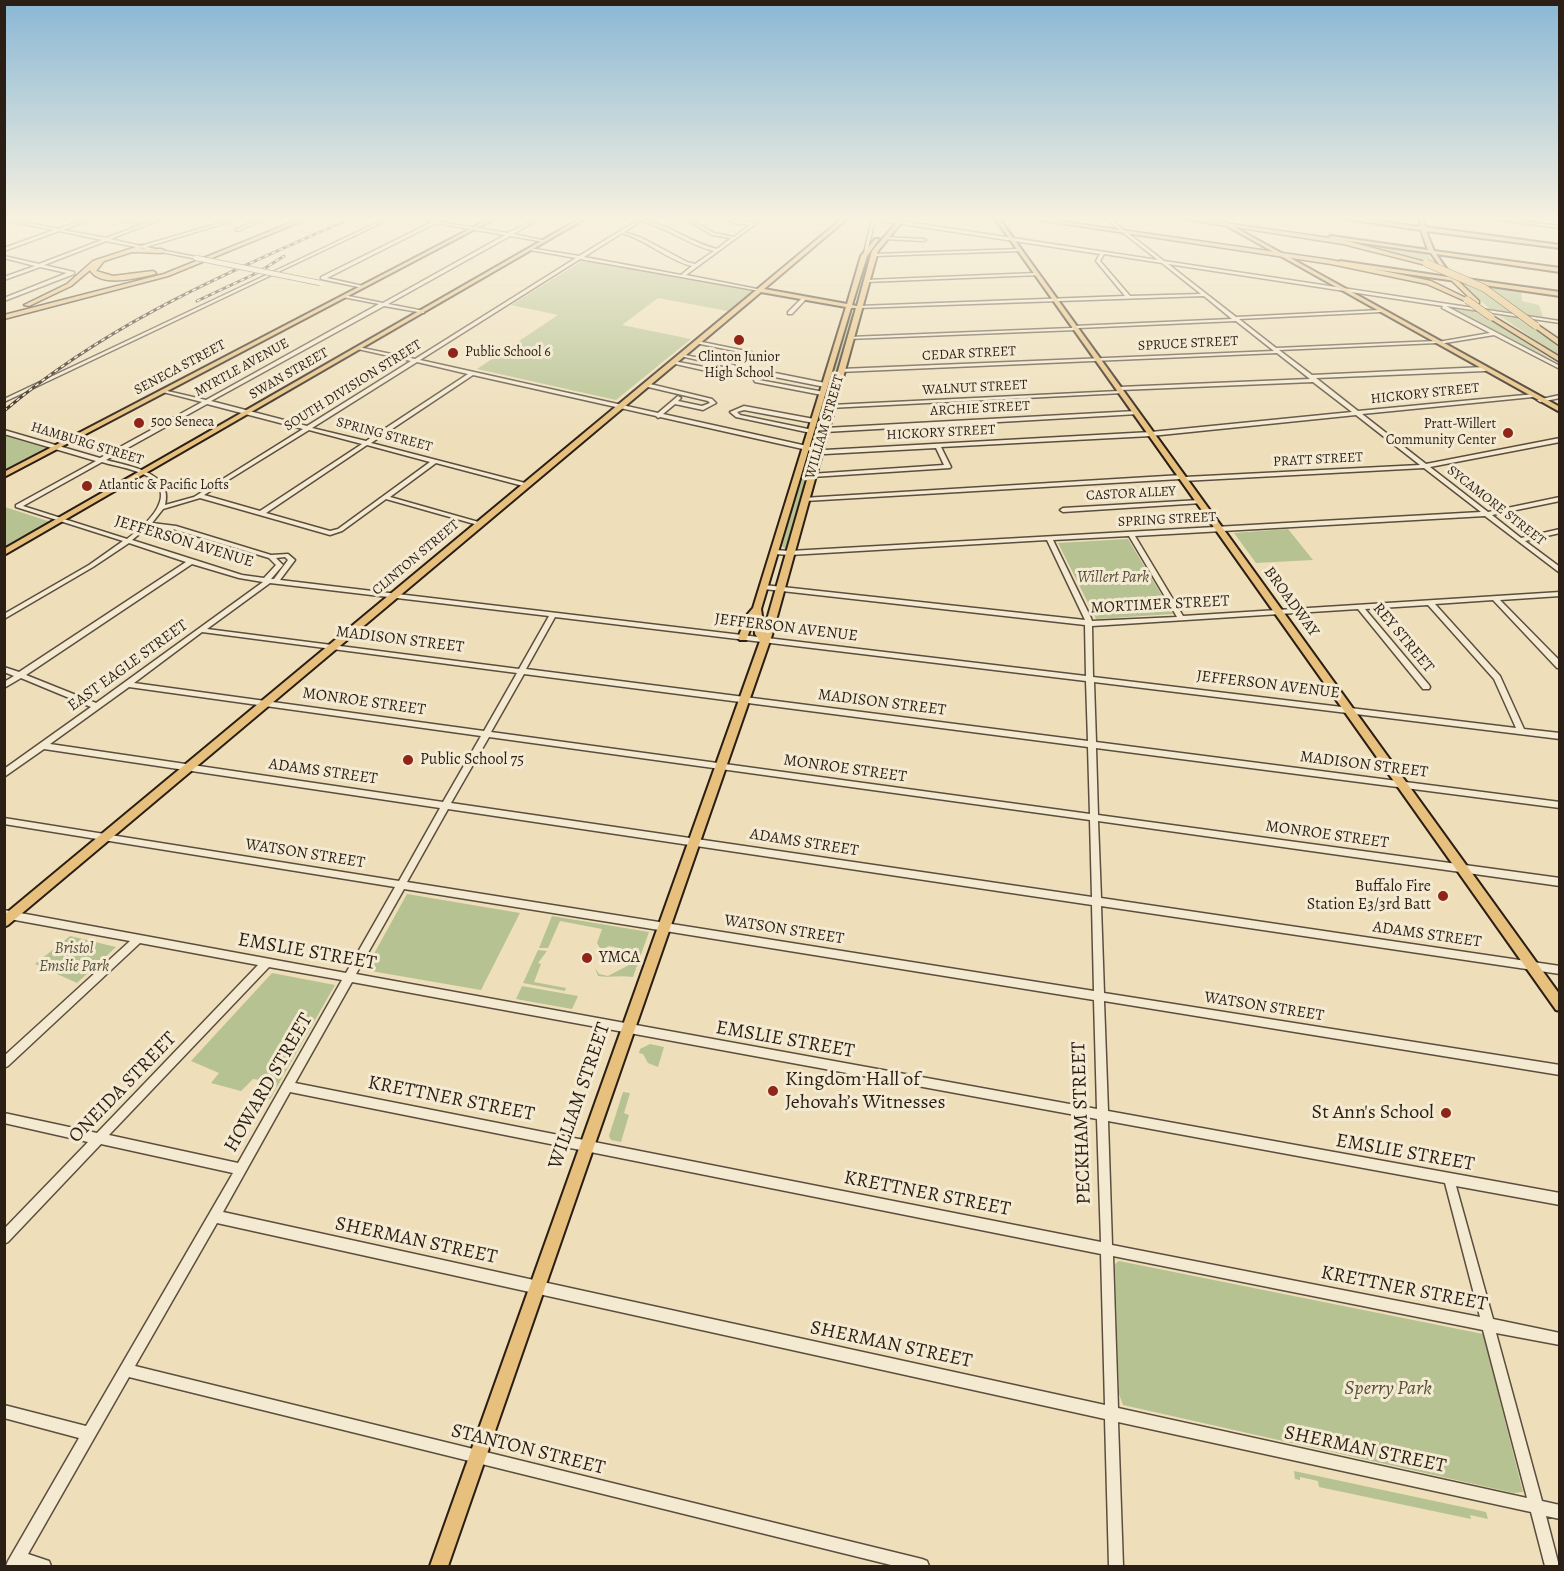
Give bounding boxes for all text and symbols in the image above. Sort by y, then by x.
marker: Clinton Junior High School [732,333,746,347]
street label: SPRUCE STREET [1137,333,1239,355]
street label: MYRTLE AVENUE [192,335,292,401]
street label: SENECA STREET [131,337,229,399]
street label: SOUTH DIVISION STREET [281,337,425,435]
street label: CEDAR STREET [922,343,1016,365]
street label: SWAN STREET [246,345,332,403]
place label: Public School 6 [465,345,551,361]
marker: Public School 6 [446,346,460,360]
place label: Clinton Junior High School [698,350,780,382]
street label: WILLIAM STREET [802,373,848,481]
street label: WALNUT STREET [922,377,1028,399]
street label: HICKORY STREET [1370,380,1480,408]
street label: ARCHIE STREET [930,398,1030,420]
street label: SPRING STREET [334,414,434,456]
place label: 500 Seneca [151,415,214,431]
marker: 500 Seneca [132,416,146,430]
place label: Pratt-Willert Community Center [1386,417,1496,449]
street label: HAMBURG STREET [29,419,145,469]
street label: HICKORY STREET [886,422,996,444]
marker: Pratt-Willert Community Center [1501,426,1515,440]
street label: PRATT STREET [1273,449,1363,471]
street label: SYCAMORE STREET [1443,462,1549,550]
place label: Atlantic & Pacific Lofts [99,478,229,494]
marker: Atlantic & Pacific Lofts [80,479,94,493]
street label: CASTOR ALLEY [1086,483,1176,505]
street label: SPRING STREET [1117,509,1217,531]
street label: JEFFERSON AVENUE [112,512,256,572]
street label: CLINTON STREET [369,517,463,599]
street label: BROADWAY [1259,563,1323,641]
park label: Willert Park [1077,568,1149,588]
street label: MORTIMER STREET [1090,592,1230,618]
street label: REY STREET [1368,599,1438,677]
street label: JEFFERSON AVENUE [713,610,859,646]
street label: EAST EAGLE STREET [64,616,192,716]
street label: MADISON STREET [335,623,465,657]
street label: JEFFERSON AVENUE [1195,667,1341,703]
street label: MONROE STREET [301,684,427,720]
street label: MADISON STREET [817,686,947,720]
street label: MADISON STREET [1299,748,1429,782]
place label: Public School 75 [420,750,524,770]
street label: MONROE STREET [782,751,908,787]
marker: Public School 75 [401,753,415,767]
street label: ADAMS STREET [267,755,379,789]
street label: MONROE STREET [1264,817,1390,853]
street label: ADAMS STREET [748,825,860,861]
street label: WATSON STREET [244,835,366,873]
place label: Buffalo Fire Station E3/3rd Batt [1307,877,1431,915]
marker: Buffalo Fire Station E3/3rd Batt [1436,889,1450,903]
street label: WATSON STREET [723,911,845,949]
street label: ADAMS STREET [1371,918,1483,952]
street label: EMSLIE STREET [236,928,378,976]
park label: Bristol Emslie Park [39,939,109,977]
place label: YMCA [599,948,640,968]
marker: YMCA [580,951,594,965]
street label: WATSON STREET [1203,988,1325,1026]
street label: HOWARD STREET [220,1009,318,1157]
street label: EMSLIE STREET [714,1016,856,1064]
street label: WILLIAM STREET [544,1020,616,1172]
street label: ONEIDA STREET [64,1027,182,1149]
street label: PECKHAM STREET [1067,1041,1097,1205]
place label: Kingdom Hall of Jehovah’s Witnesses [785,1068,946,1115]
street label: KRETTNER STREET [366,1071,536,1127]
marker: Kingdom Hall of Jehovah’s Witnesses [766,1084,780,1098]
place label: St Ann's School [1312,1101,1434,1125]
marker: St Ann's School [1439,1106,1453,1120]
street label: EMSLIE STREET [1334,1129,1476,1177]
street label: KRETTNER STREET [842,1166,1012,1222]
street label: SHERMAN STREET [333,1212,499,1270]
street label: KRETTNER STREET [1319,1261,1489,1317]
street label: SHERMAN STREET [808,1316,974,1374]
park label: Sperry Park [1344,1377,1432,1401]
street label: STANTON STREET [449,1419,607,1481]
street label: SHERMAN STREET [1282,1421,1448,1479]

